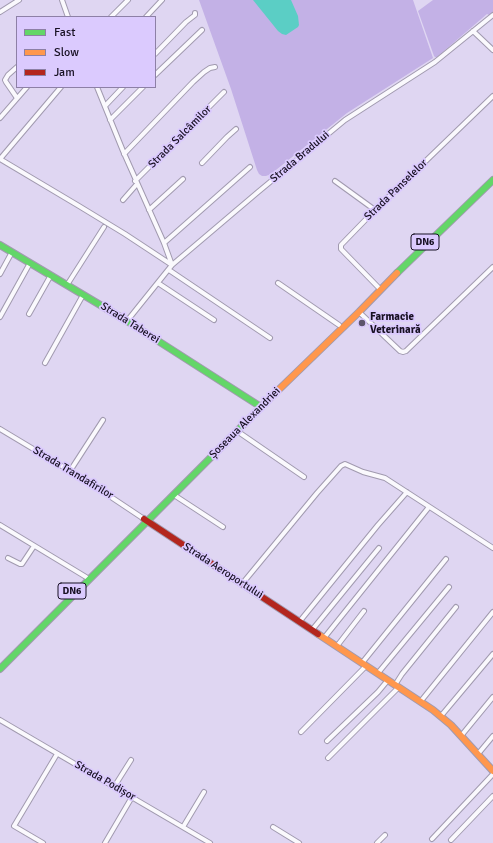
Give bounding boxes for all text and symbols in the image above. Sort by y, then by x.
legend [16,16,156,88]
text: Fast [54,25,75,40]
text: Slow [54,45,79,60]
text: Jam [54,65,75,80]
street label: Strada Salcâmilor [146,103,214,171]
street label: Strada Bradului [268,128,332,186]
street label: Strada Panselelor [362,157,430,223]
road number: DN6 [411,234,439,250]
street label: Strada Taberei [98,300,162,346]
place label: Farmacie Veterinară [370,310,421,336]
marker: Farmacie Veterinară [357,318,367,328]
street label: Șoseaua Alexandriei [207,385,283,461]
street label: Strada Trandafirilor [30,444,116,502]
street label: Strada Aeroportului [181,540,265,602]
road number: DN6 [58,583,86,599]
street label: Strada Podișor [72,758,138,804]

